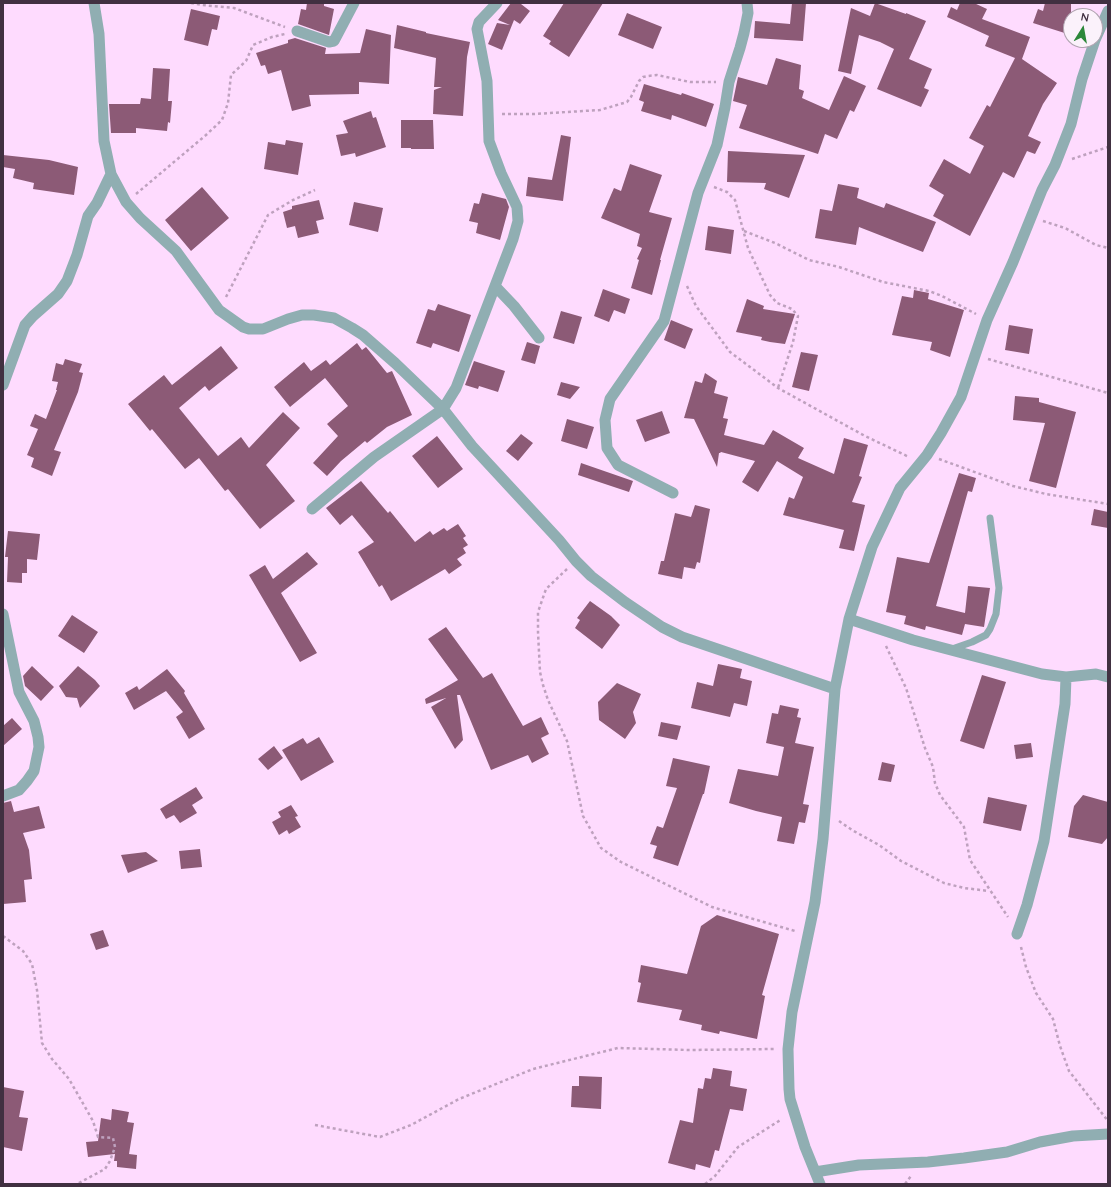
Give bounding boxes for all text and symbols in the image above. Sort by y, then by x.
north arrow [1063,8,1103,48]
text: N [1080,10,1090,25]

